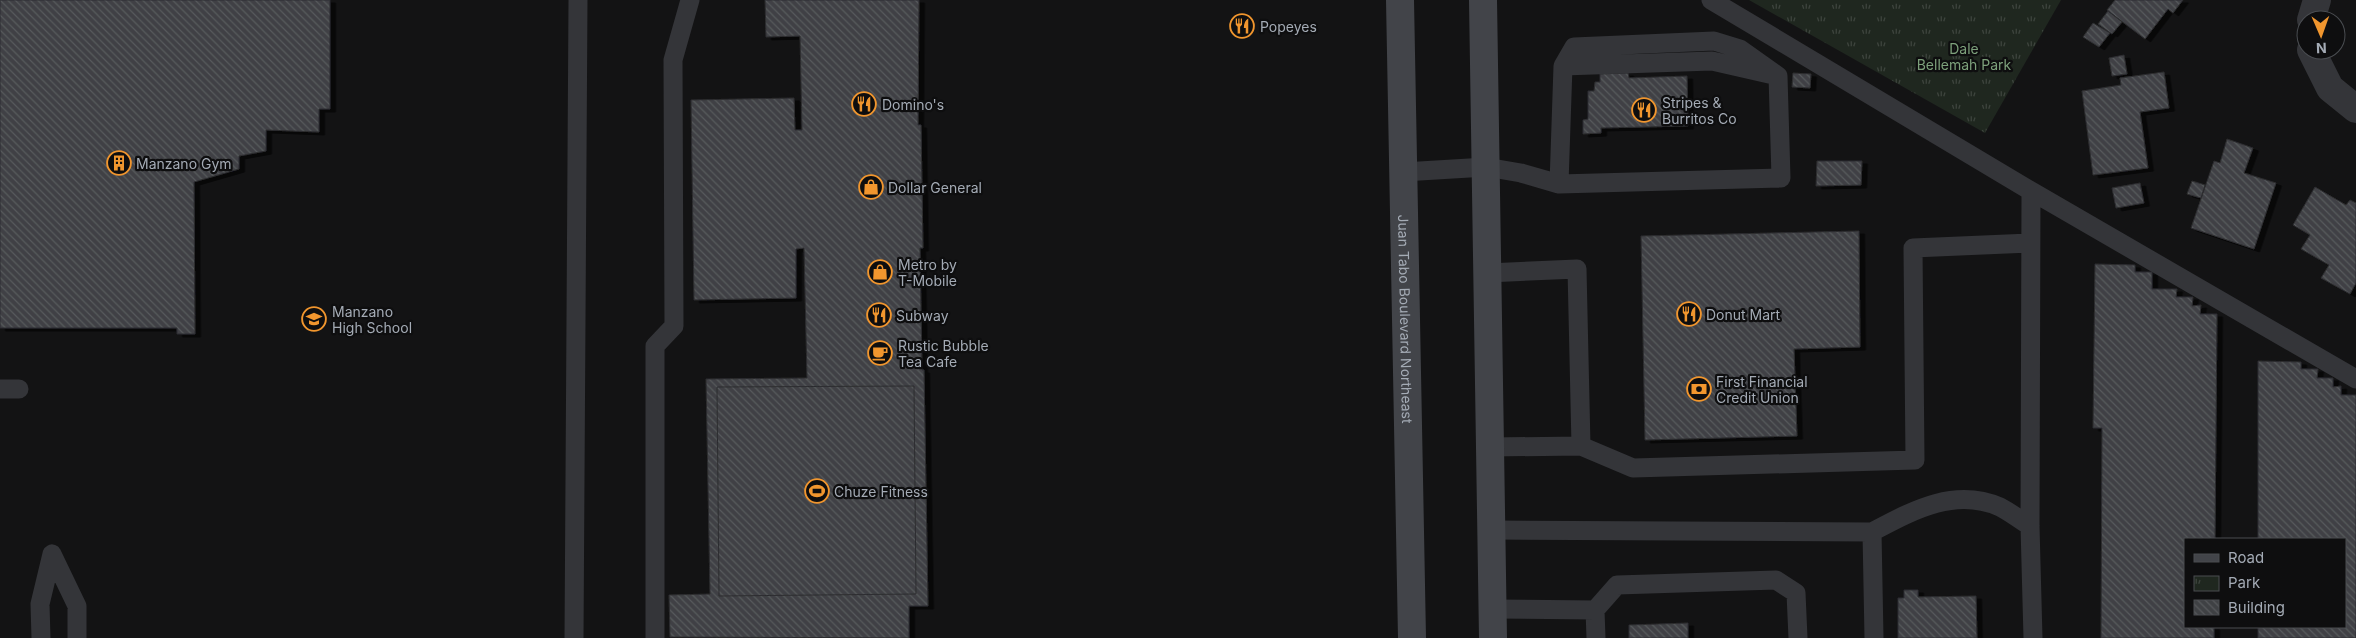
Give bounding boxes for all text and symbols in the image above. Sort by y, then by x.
north arrow [2296,10,2346,60]
restaurant icon: Popeyes [1229,13,1255,39]
place label: Popeyes [1260,18,1317,35]
park label: Dale Bellemah Park [1917,40,2012,73]
text: N [2316,40,2327,57]
restaurant icon: Domino's [851,91,877,117]
place label: Stripes & Burritos Co [1662,94,1737,127]
place label: Domino's [882,96,944,113]
restaurant icon: Stripes & Burritos Co [1631,97,1657,123]
building icon: Manzano Gym [106,150,132,176]
place label: Manzano Gym [136,155,232,172]
shop icon: Dollar General [858,174,884,200]
place label: Dollar General [888,179,982,196]
street label: Juan Tabo Boulevard Northeast [1396,214,1416,424]
place label: Metro by T-Mobile [898,256,957,289]
shop icon: Metro by T-Mobile [867,259,893,285]
restaurant icon: Donut Mart [1676,301,1702,327]
restaurant icon: Subway [866,302,892,328]
place label: Manzano High School [332,303,412,336]
school or university icon: Manzano High School [301,306,327,332]
place label: Donut Mart [1706,306,1781,323]
place label: Subway [896,307,949,324]
place label: Rustic Bubble Tea Cafe [898,337,989,370]
cafe icon: Rustic Bubble Tea Cafe [867,340,893,366]
place label: First Financial Credit Union [1716,373,1808,406]
bank icon: First Financial Credit Union [1686,376,1712,402]
sports icon: Chuze Fitness [804,478,830,504]
place label: Chuze Fitness [834,483,928,500]
legend [2184,538,2346,628]
text: Road [2228,548,2264,567]
text: Park [2228,573,2261,592]
text: Building [2228,598,2285,617]

